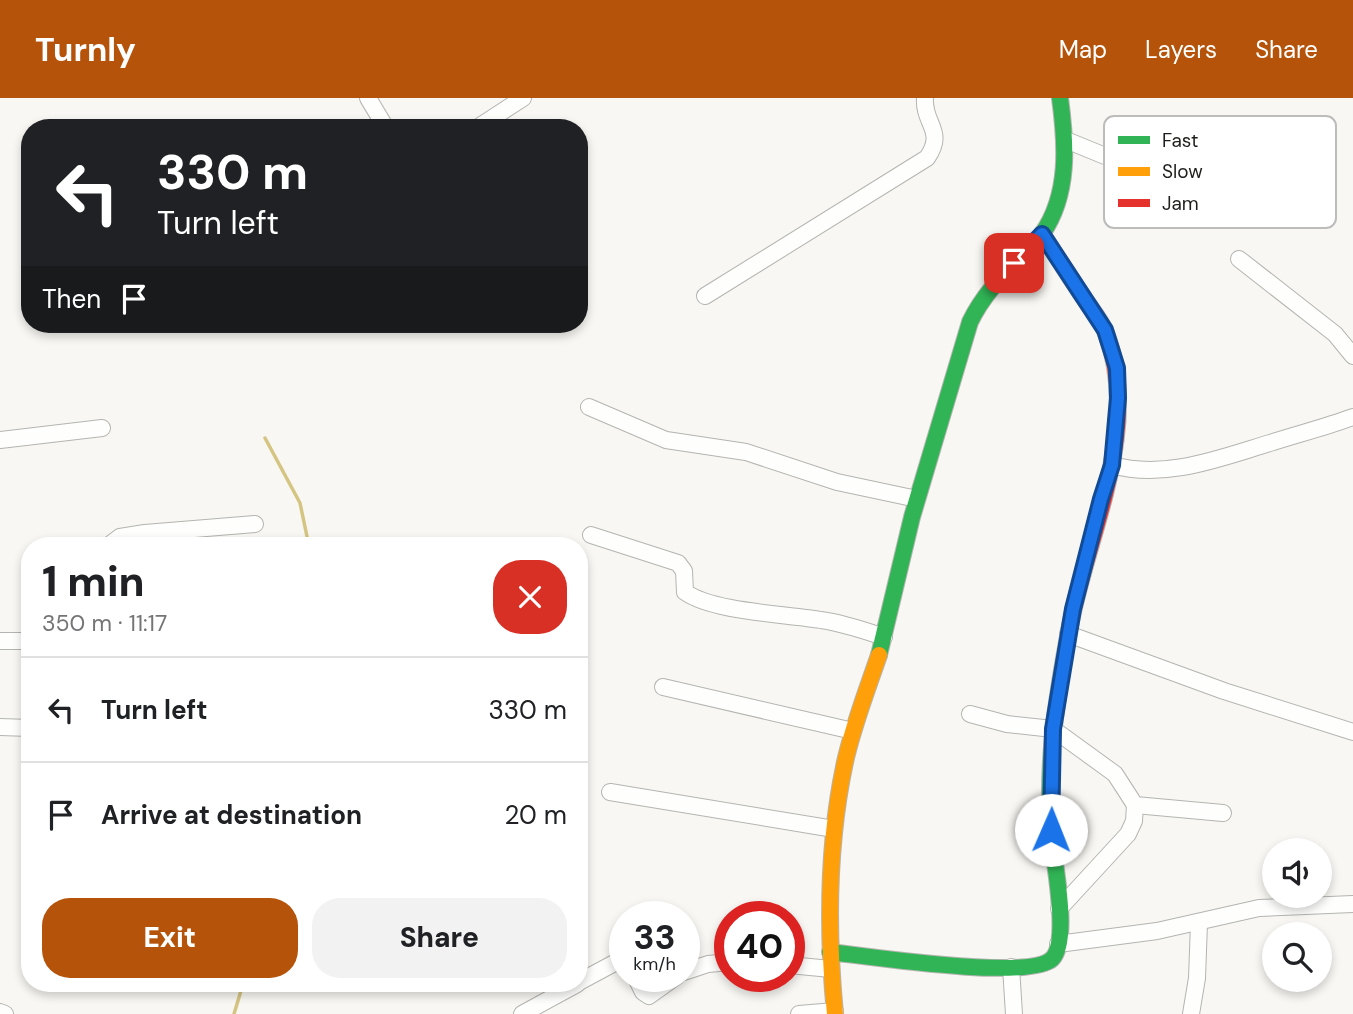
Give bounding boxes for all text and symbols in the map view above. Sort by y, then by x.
text: Turnly [35,28,136,71]
text: Map [1059,34,1107,65]
text: Layers [1145,34,1217,65]
text: Share [1255,34,1318,65]
legend [1104,116,1336,228]
text: Fast [1162,128,1198,153]
text: 330 m [157,140,308,204]
icon: left [42,147,133,238]
text: Slow [1162,159,1203,184]
text: Jam [1162,191,1199,216]
text: Turn left [157,202,279,244]
pin [984,233,1044,293]
icon: arrive [995,244,1033,282]
icon: arrive [115,280,153,318]
text: Then [42,282,101,316]
text: 1 min [42,554,145,609]
button: close [493,560,567,634]
text: 350 m · 11:17 [42,608,167,638]
icon: left [42,691,80,729]
text: Turn left [101,693,208,727]
text: 330 m [488,693,567,727]
position arrow [1014,793,1088,867]
icon: arrive [42,796,80,834]
text: Arrive at destination [101,798,362,832]
text: 20 m [504,798,567,832]
map controls [1262,838,1332,992]
button: sound [1262,838,1332,908]
button: Exit [42,898,298,978]
button: Share [312,898,567,978]
speed limit sign: 40 [714,901,805,992]
text: 33 [633,914,676,960]
button: search [1262,922,1332,992]
text: km/h [633,952,676,976]

